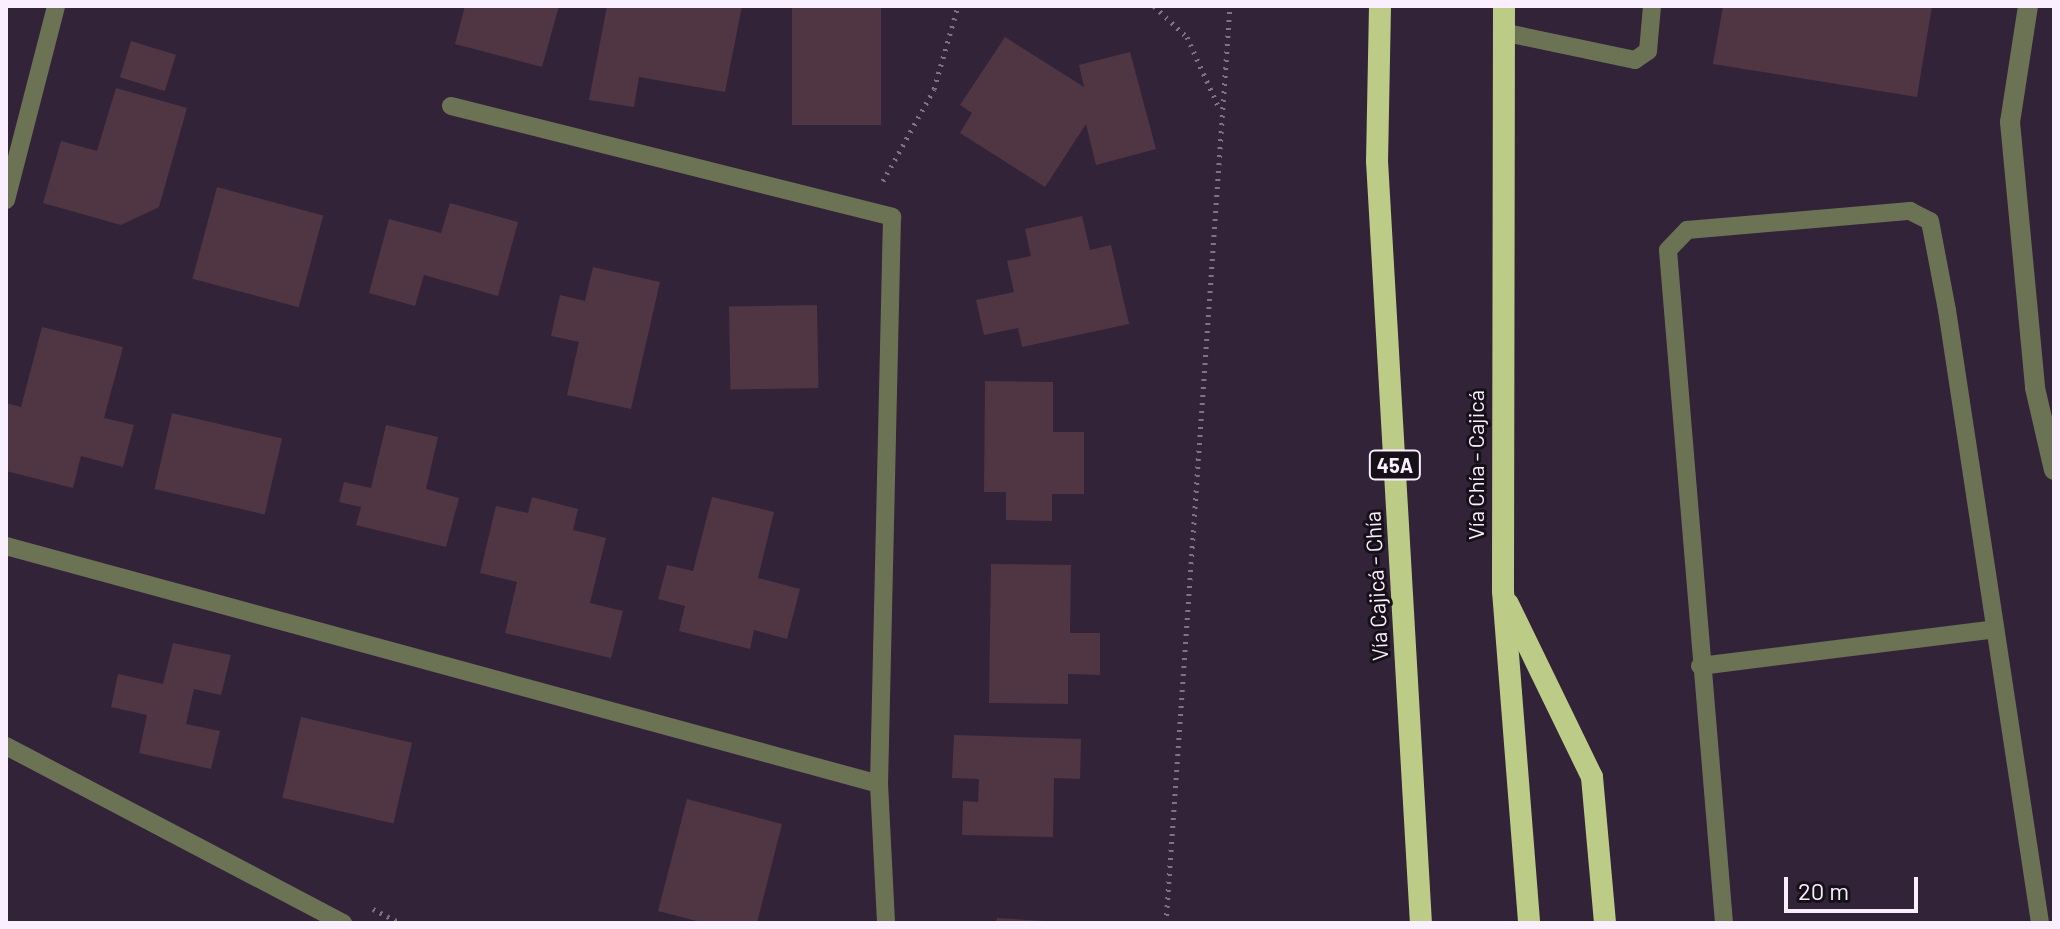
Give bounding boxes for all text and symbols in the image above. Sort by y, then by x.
street label: Vía Chía - Cajicá [1463,390,1489,540]
road number: 45A [1367,449,1423,481]
street label: Vía Cajicá - Chía [1359,510,1393,662]
scale bar [1788,861,1922,911]
text: 20 m [1798,876,1849,905]

